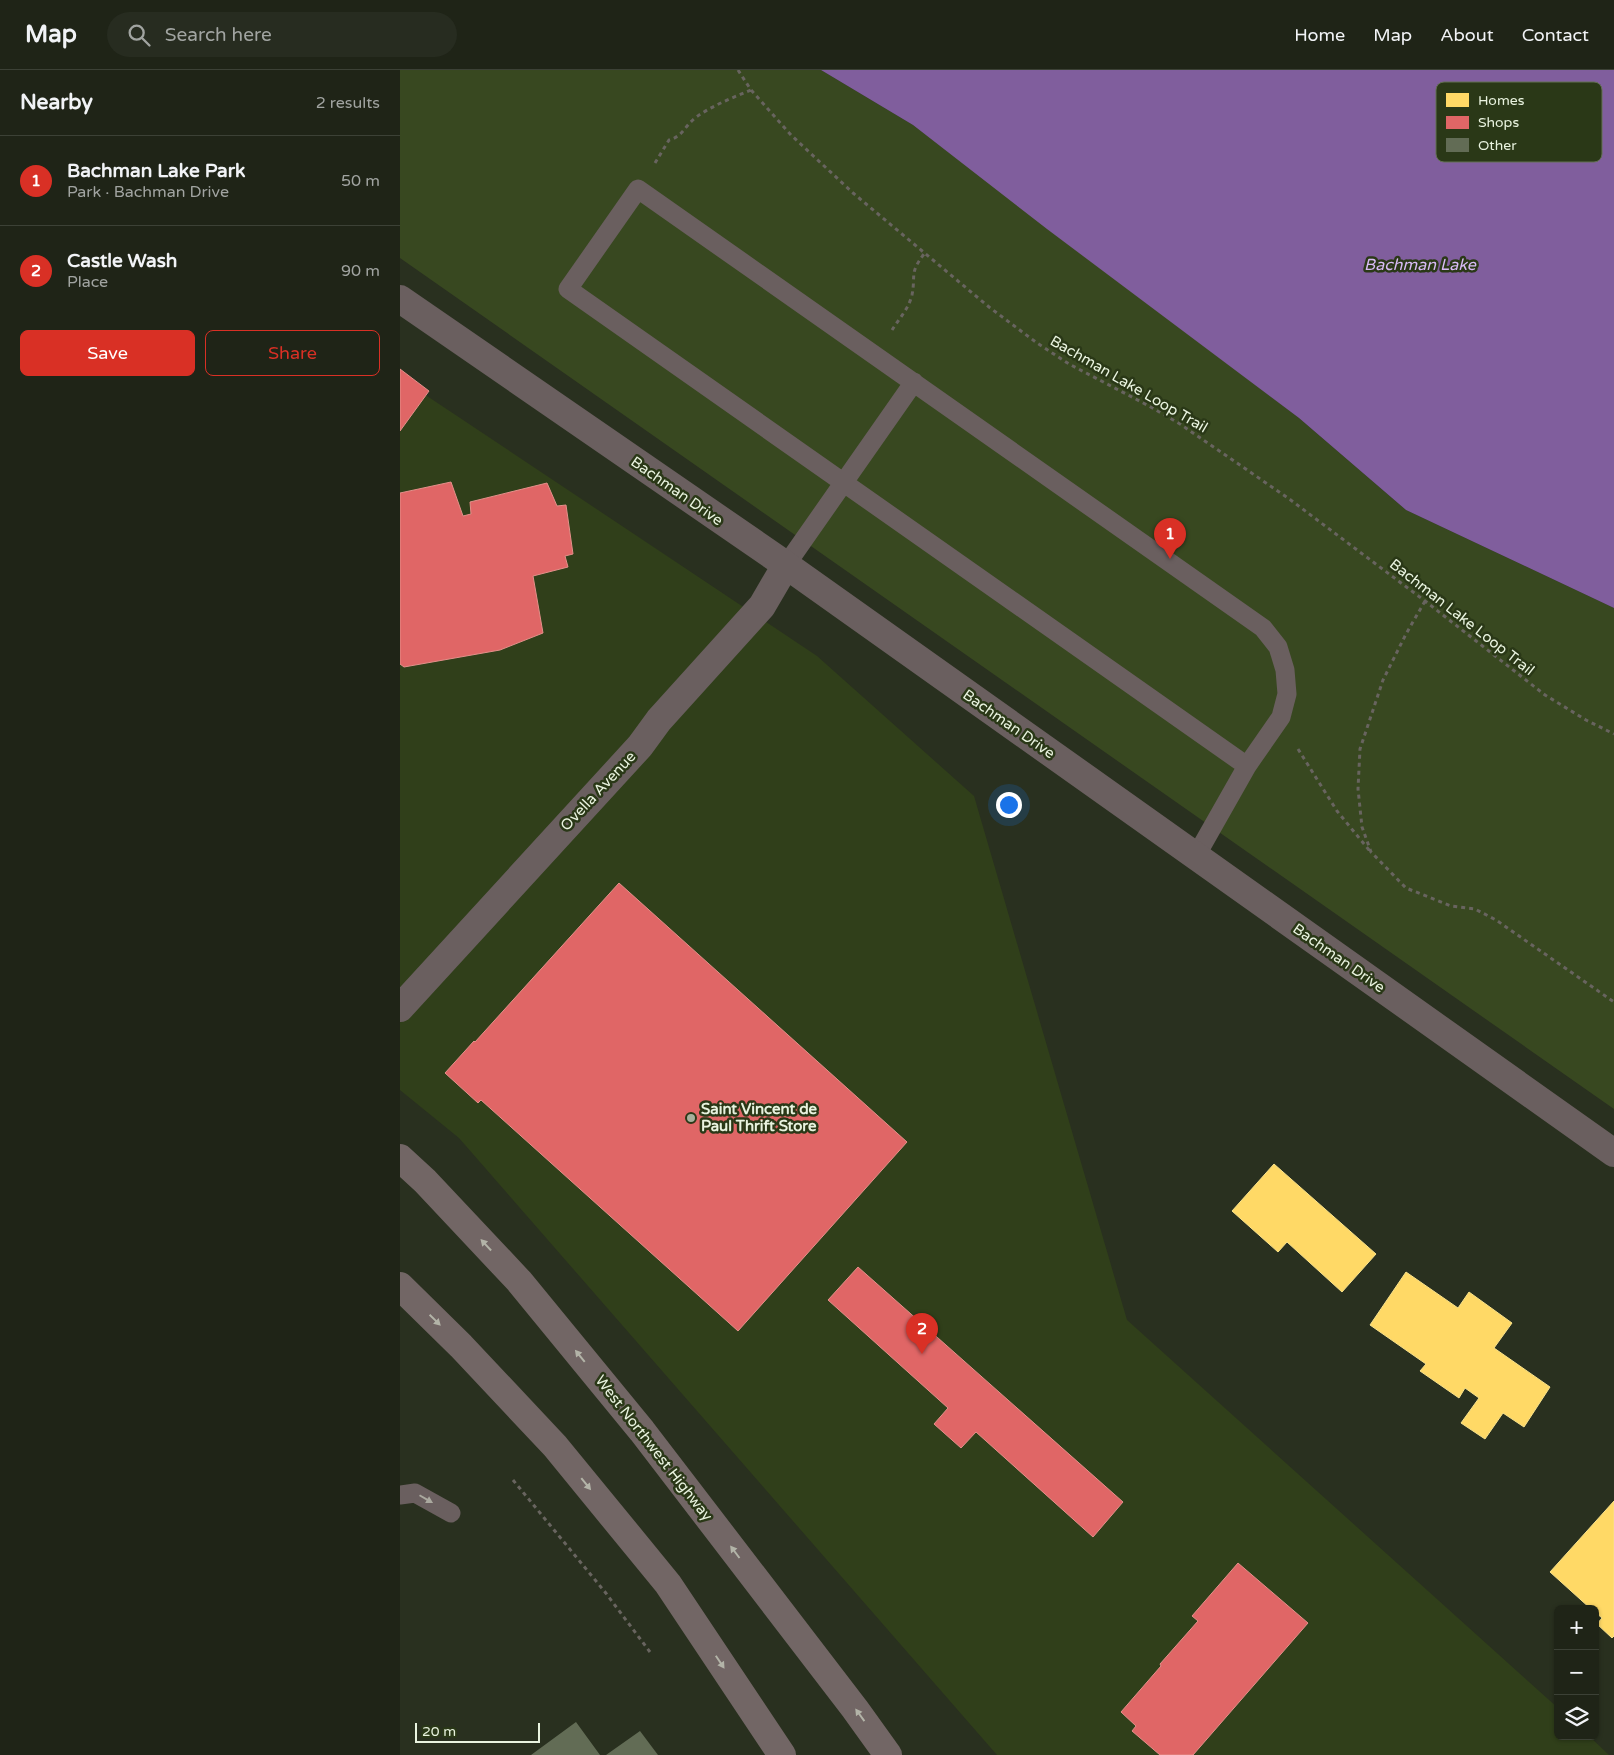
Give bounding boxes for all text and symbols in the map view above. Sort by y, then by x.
search box [107,12,457,57]
text: Map [25,20,77,49]
icon: search [125,21,153,49]
text: Search here [165,24,272,46]
text: Home [1294,24,1345,46]
text: Map [1373,24,1412,46]
text: About [1440,24,1494,46]
text: Contact [1522,24,1589,46]
legend [1436,82,1602,162]
text: Nearby [20,90,93,115]
text: Homes [1478,92,1525,109]
text: 2 results [316,93,380,113]
text: Shops [1478,114,1519,131]
text: Other [1478,137,1517,154]
text: Bachman Lake Park [67,160,245,182]
text: 1 [31,171,41,191]
text: 50 m [341,171,380,191]
text: Park · Bachman Drive [67,182,229,202]
text: Castle Wash [67,250,177,272]
water label: Bachman Lake [1364,255,1477,275]
text: 2 [31,261,41,281]
text: 90 m [341,261,380,281]
text: Place [67,272,108,292]
button: Save [20,330,195,376]
button: Share [205,330,380,376]
street label: Bachman Lake Loop Trail [1047,331,1211,437]
street label: Bachman Drive [628,453,726,529]
pin: 1 [1154,518,1186,559]
street label: Bachman Lake Loop Trail [1386,555,1538,679]
street label: Bachman Drive [960,686,1058,762]
street label: Ovella Avenue [557,748,639,834]
your location [996,792,1022,818]
street label: Bachman Drive [1290,920,1388,996]
place label: Saint Vincent de Paul Thrift Store [701,1100,818,1135]
marker: Saint Vincent de Paul Thrift Store [685,1112,697,1124]
one-way arrow [480,1240,492,1252]
pin: 2 [906,1313,938,1354]
one-way arrow [429,1314,441,1326]
one-way arrow [575,1349,586,1362]
street label: West Northwest Highway [592,1372,716,1524]
one-way arrow [580,1477,591,1490]
one-way arrow [419,1495,433,1504]
one-way arrow [729,1546,740,1559]
map controls [1554,1605,1599,1740]
button: + [1554,1605,1599,1650]
button: − [1554,1650,1599,1695]
one-way arrow [715,1656,725,1669]
button: layers [1554,1695,1599,1740]
one-way arrow [855,1709,865,1722]
scale bar [415,1720,540,1743]
text: 20 m [422,1723,456,1740]

